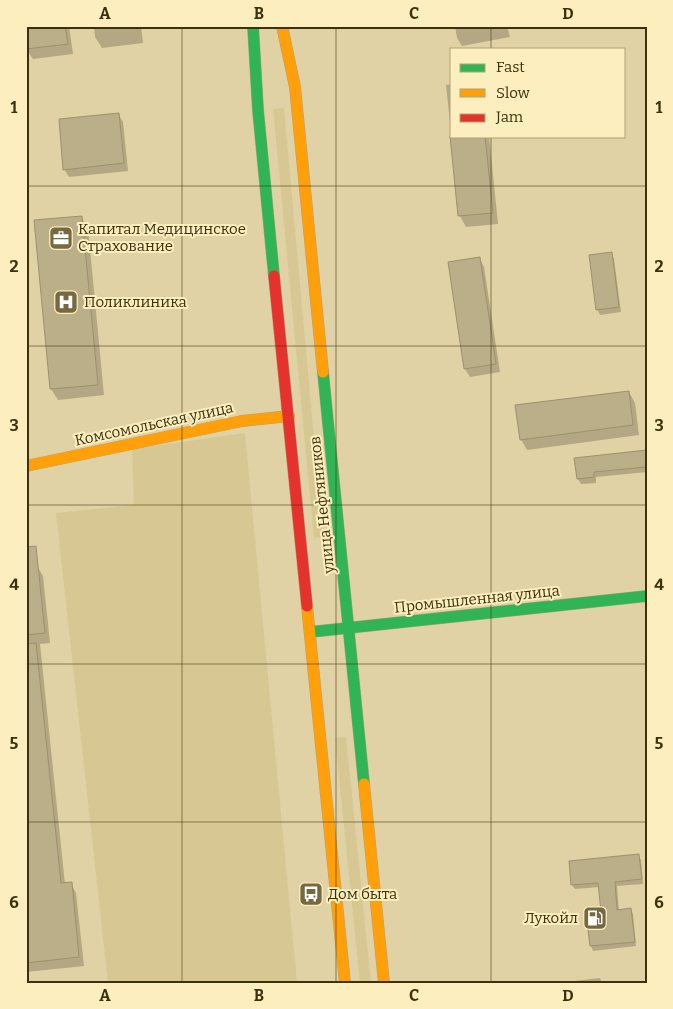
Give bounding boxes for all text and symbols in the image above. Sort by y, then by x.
text: A [99,4,111,23]
text: B [254,4,264,23]
text: C [409,4,419,23]
text: D [562,4,574,23]
legend [450,48,626,138]
text: Fast [496,58,525,76]
text: Slow [496,84,531,102]
text: 1 [11,98,18,117]
text: 1 [656,98,663,117]
text: Jam [495,108,524,126]
place label: Капитал Медицинское Страхование [78,220,246,255]
office icon: Капитал Медицинское Страхование [48,225,74,251]
text: 2 [9,257,19,276]
text: 2 [654,257,664,276]
hospital icon: Поликлиника [53,289,79,315]
place label: Поликлиника [84,293,187,311]
street label: Комсомольская улица [73,398,235,450]
text: 3 [9,416,19,435]
text: 3 [654,416,664,435]
street label: улица Нефтяников [306,435,338,576]
text: 4 [9,575,19,594]
text: 4 [654,575,664,594]
street label: Промышленная улица [393,581,561,617]
text: 5 [10,734,19,753]
text: 5 [655,734,664,753]
bus stop icon: Дом быта [298,881,324,907]
place label: Дом быта [328,885,397,903]
text: 6 [9,893,19,912]
text: 6 [654,893,664,912]
fuel station icon: Лукойл [582,905,608,931]
place label: Лукойл [524,909,578,927]
text: A [99,986,111,1005]
text: B [254,986,264,1005]
text: C [409,986,419,1005]
text: D [562,986,574,1005]

